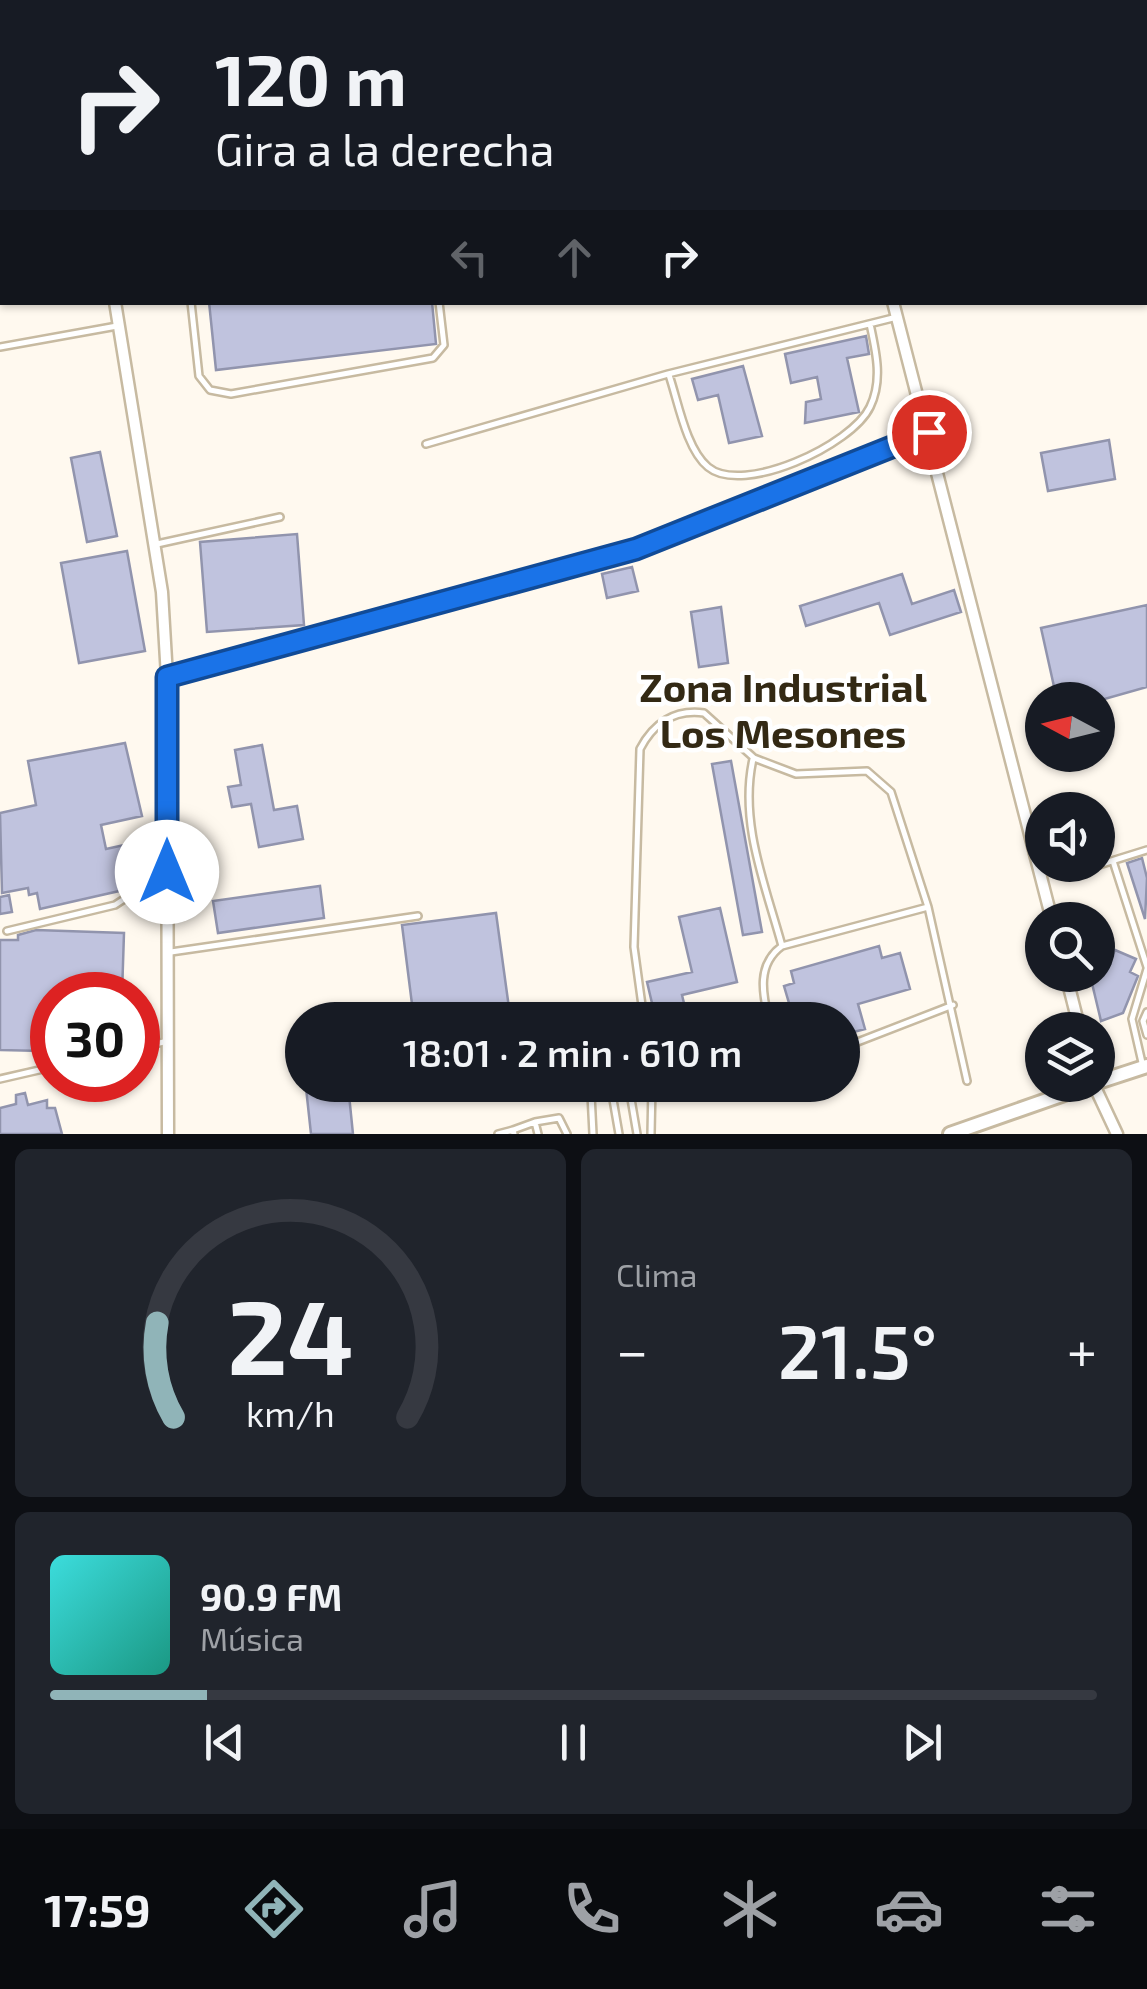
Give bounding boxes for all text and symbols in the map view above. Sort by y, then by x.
text: 120 m [215,36,407,120]
icon: right [50,40,180,170]
text: Gira a la derecha [215,121,554,175]
icon: left [442,230,497,285]
icon: ahead [547,230,602,285]
icon: right [652,230,707,285]
pin [887,390,972,475]
icon: arrive [902,405,957,460]
district label: Zona Industrial Los Mesones [639,662,927,756]
north arrow [1025,682,1115,772]
map controls [1025,682,1115,1102]
button: sound [1025,792,1115,882]
position arrow [115,820,219,924]
button: search [1025,902,1115,992]
speed limit sign: 30 [30,972,160,1102]
button: layers [1025,1012,1115,1102]
text: 18:01 · 2 min · 610 m [403,1029,742,1075]
text: Clima [616,1255,697,1293]
text: 24 [227,1271,354,1396]
text: 21.5° [778,1304,937,1394]
text: − [616,1316,648,1382]
text: + [1067,1316,1097,1382]
text: km/h [246,1391,335,1434]
text: 90.9 FM [200,1573,342,1619]
text: Música [200,1619,304,1657]
icon: previous [197,1715,252,1770]
icon: pause [546,1715,601,1770]
icon: next [895,1715,950,1770]
icon: directions [239,1874,309,1944]
icon: music [398,1874,468,1944]
icon: phone [557,1874,627,1944]
icon: climate [715,1874,785,1944]
icon: car [874,1874,944,1944]
icon: filters [1033,1874,1103,1944]
text: 17:59 [44,1882,151,1936]

